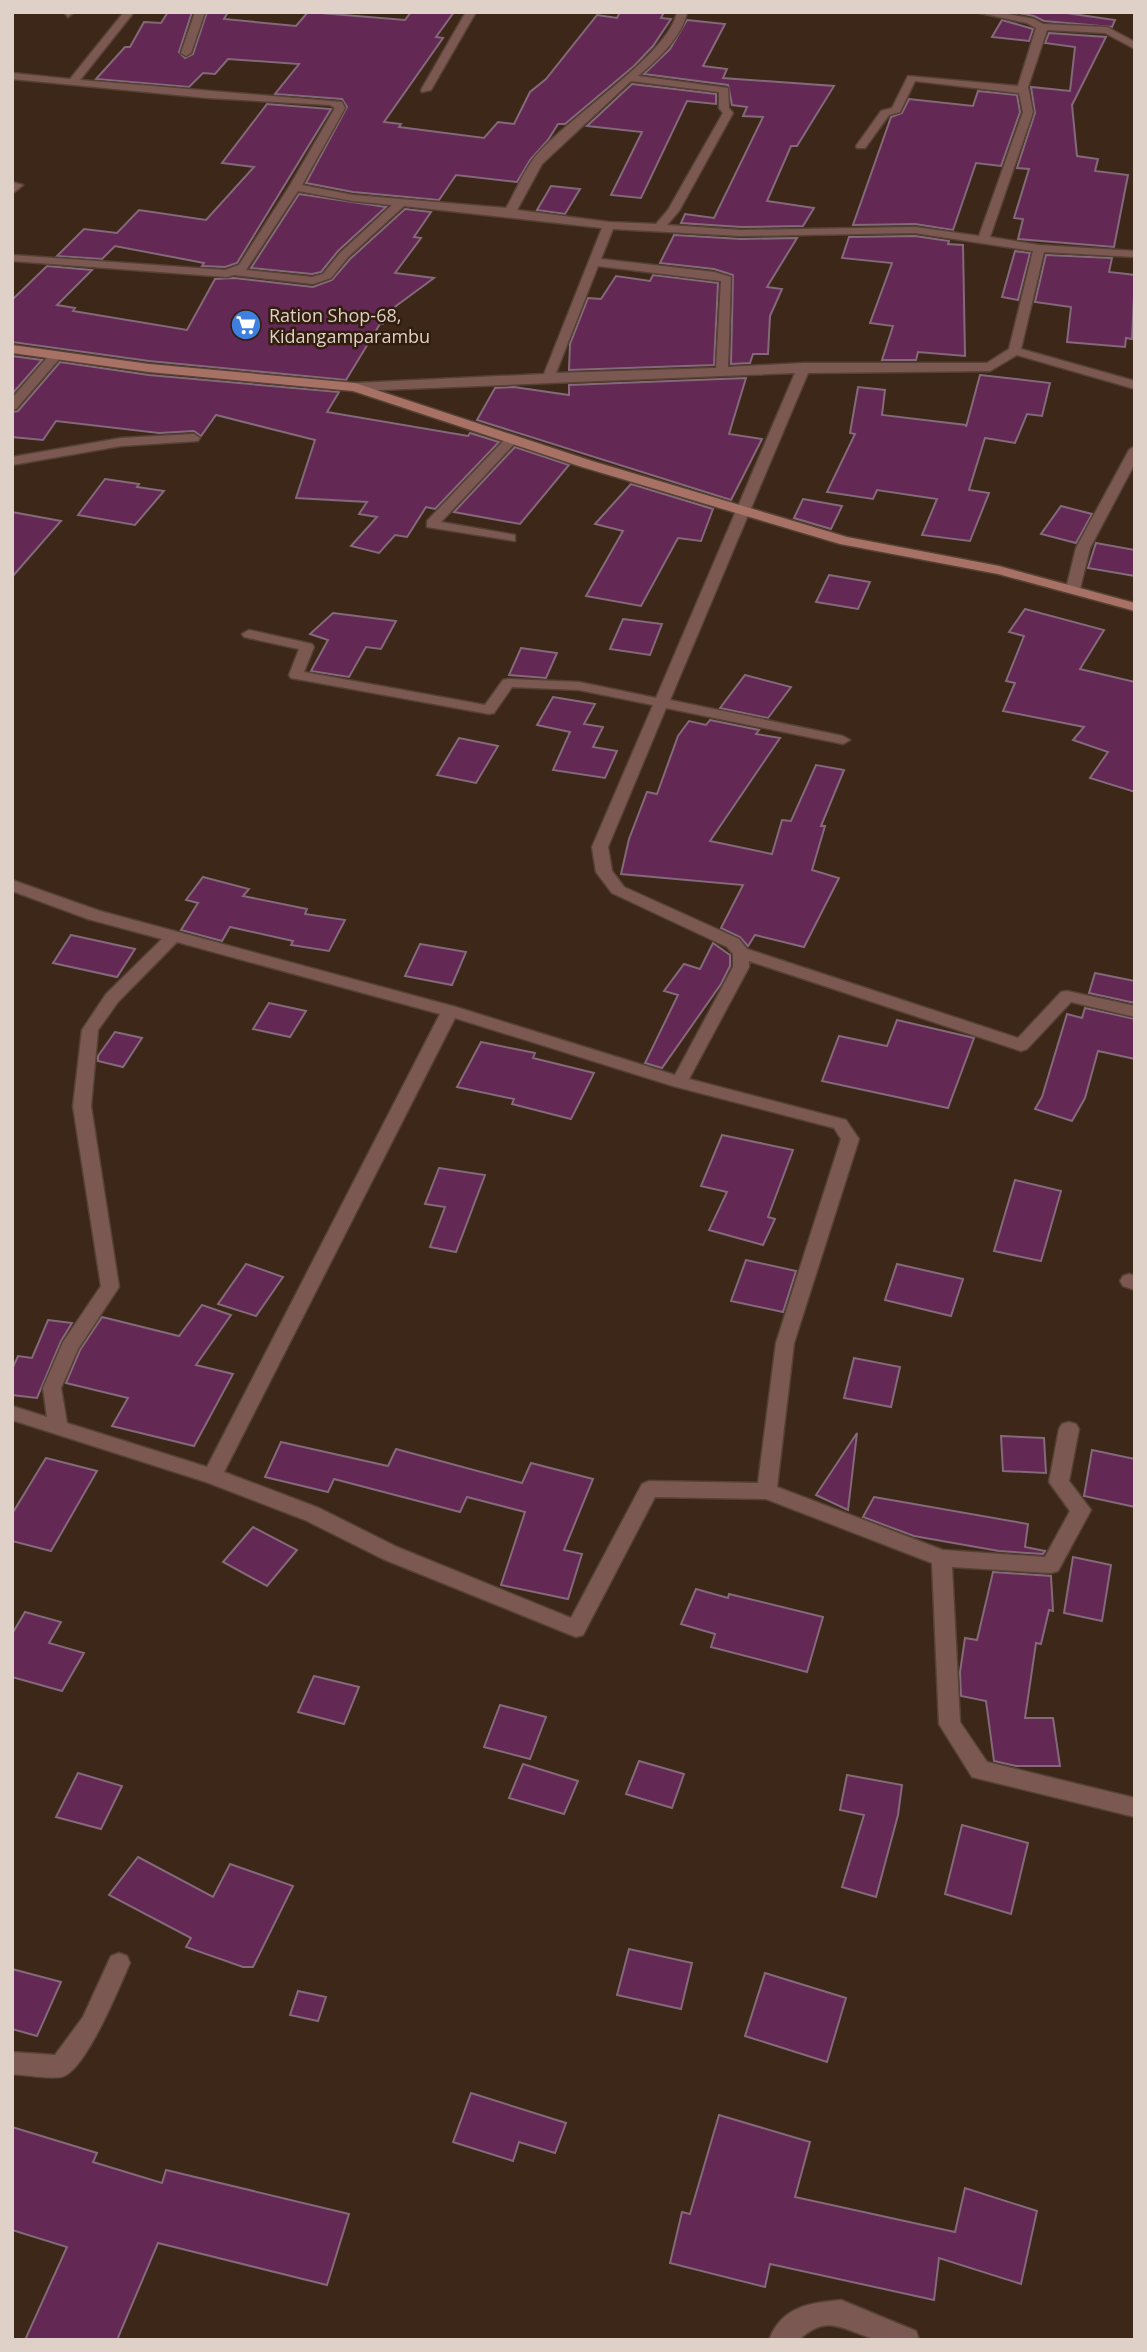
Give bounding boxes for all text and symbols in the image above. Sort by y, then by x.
place label: Ration Shop-68, Kidangamparambu [269,303,430,348]
supermarket icon: Ration Shop-68, Kidangamparambu [229,308,263,342]

